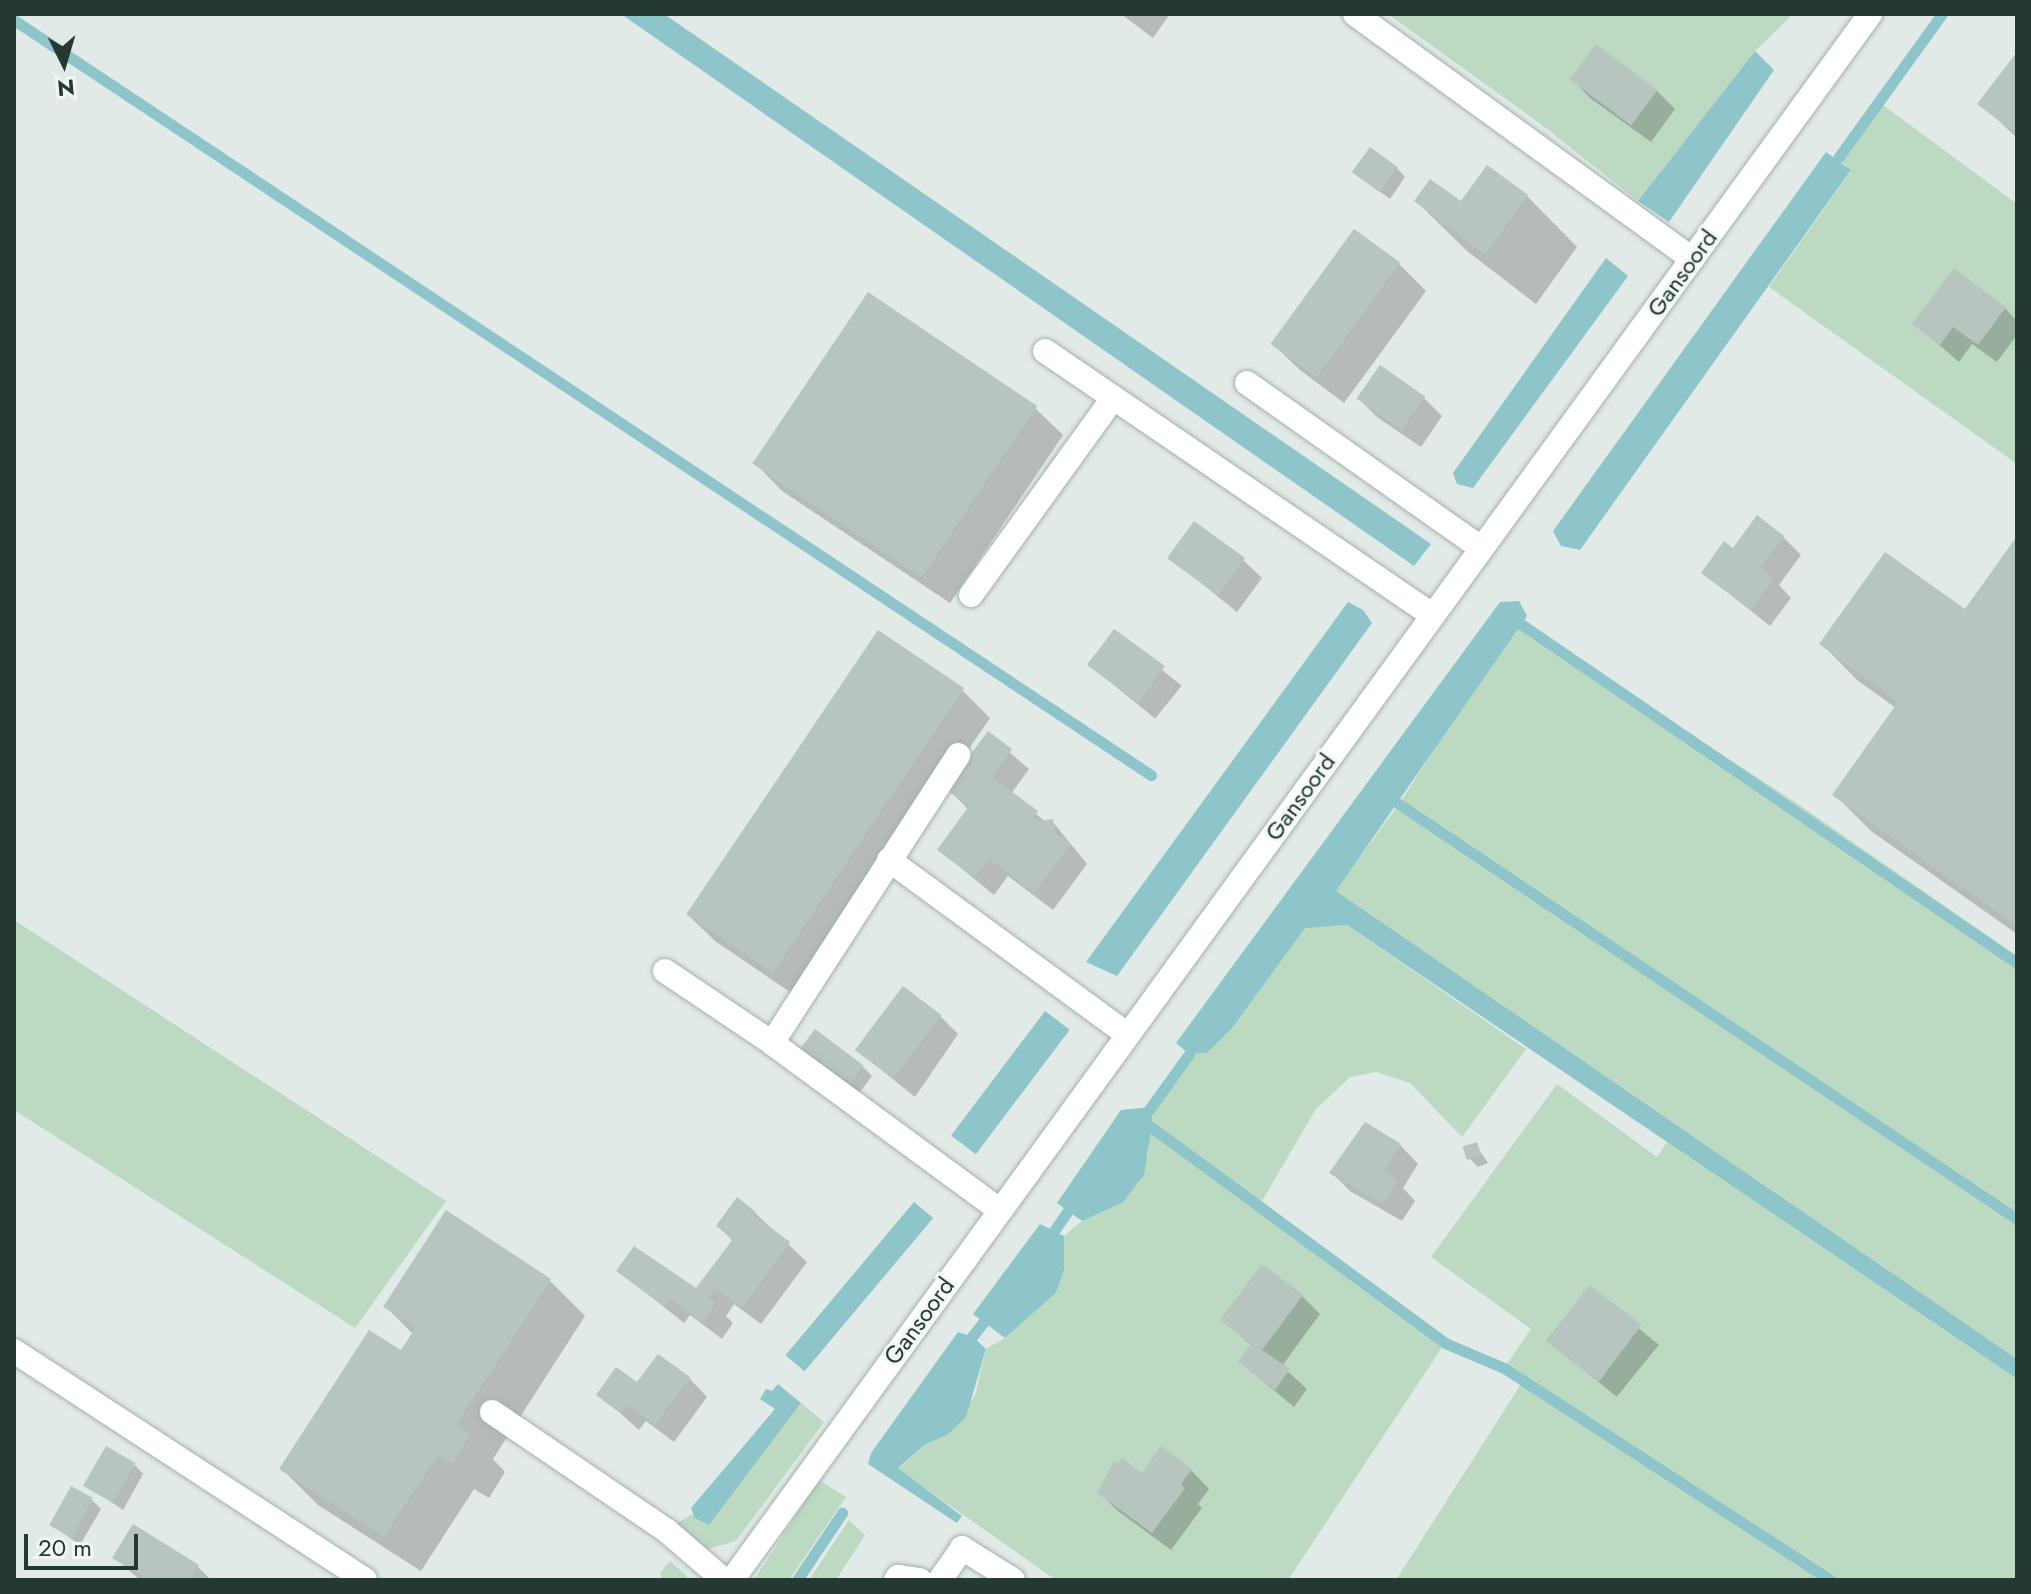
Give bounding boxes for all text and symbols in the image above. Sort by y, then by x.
north arrow [24,24,104,104]
text: N [56,71,76,105]
street label: Gansoord [1641,224,1723,322]
street label: Gansoord [1259,748,1341,846]
street label: Gansoord [878,1272,960,1370]
scale bar [28,1518,142,1568]
text: 20 m [38,1530,92,1565]

